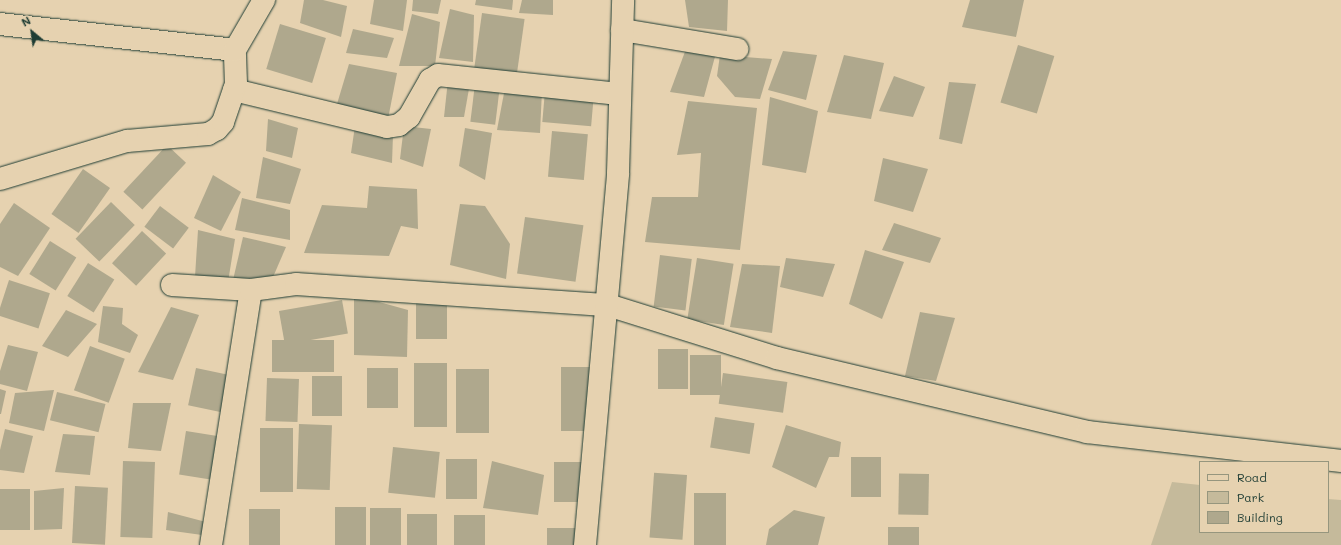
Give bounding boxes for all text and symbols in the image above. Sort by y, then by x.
north arrow [12,12,52,52]
text: N [19,12,33,30]
legend [1199,461,1329,533]
text: Road [1237,469,1267,485]
text: Park [1237,489,1264,505]
text: Building [1237,509,1283,525]

